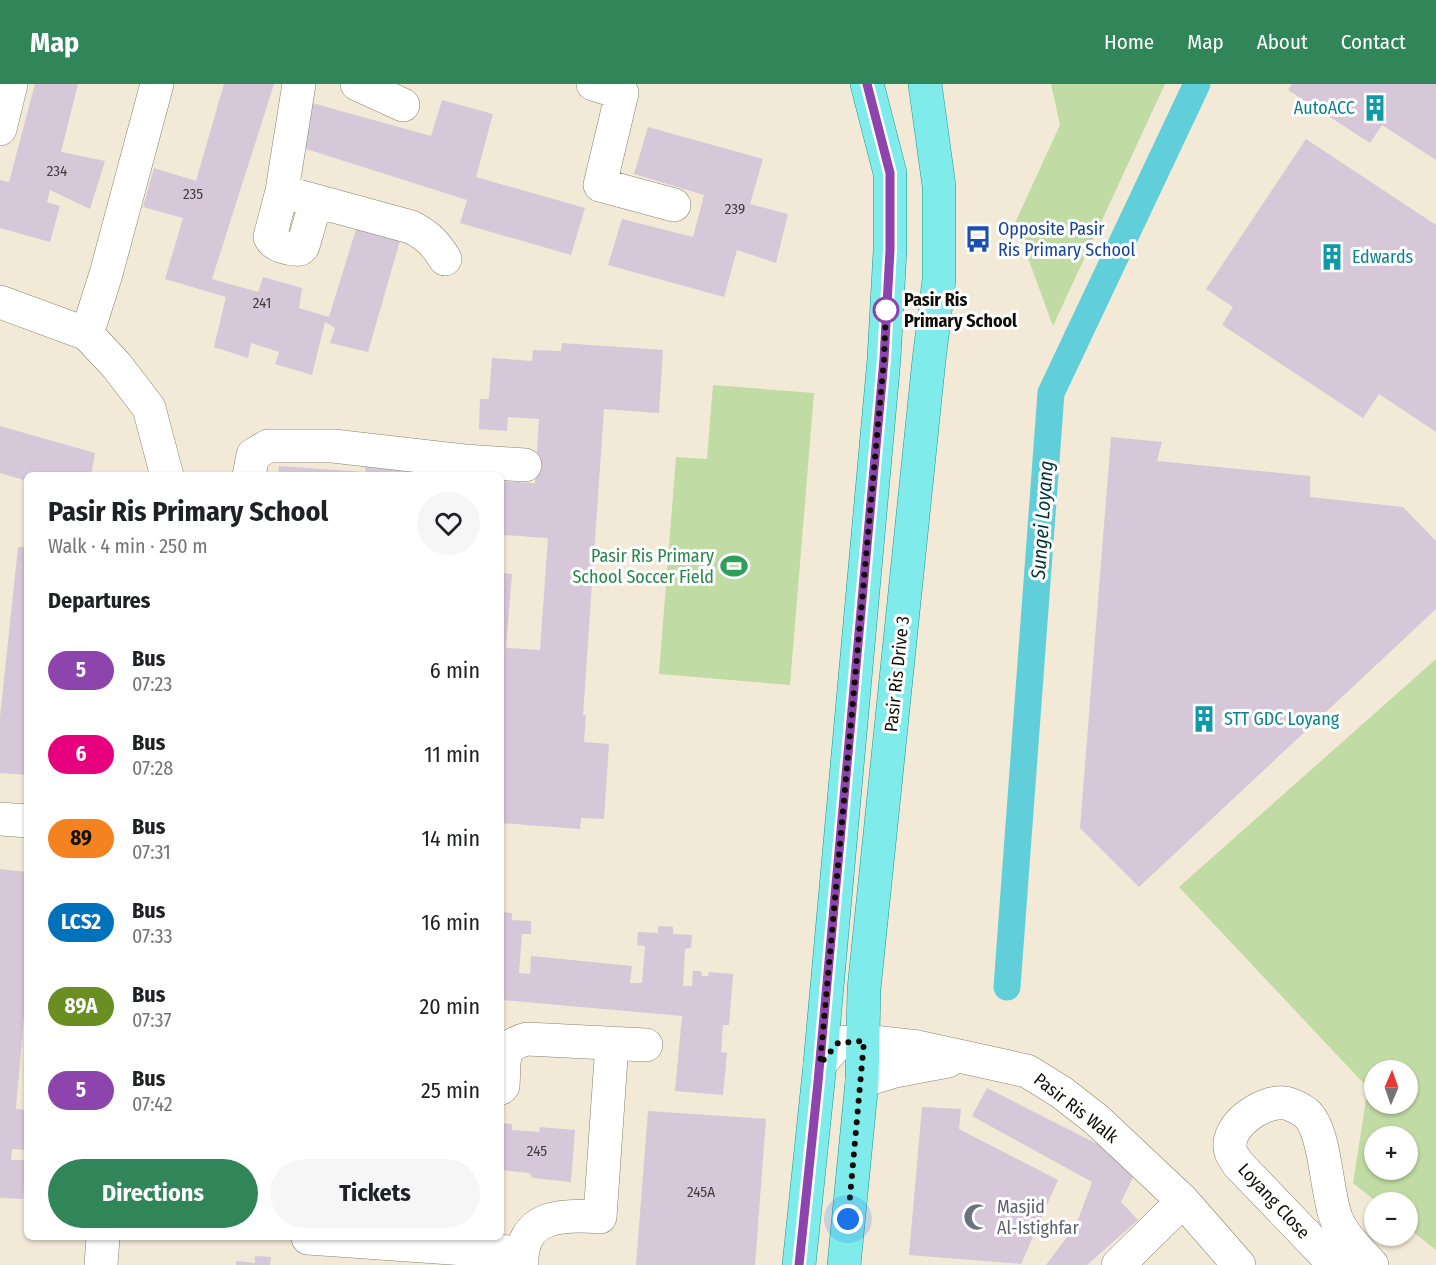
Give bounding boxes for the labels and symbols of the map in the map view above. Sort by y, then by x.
building icon: AutoACC [1360,93,1390,123]
place label: AutoACC [1294,97,1355,119]
house number: 234 [47,162,67,180]
house number: 235 [183,185,203,203]
house number: 239 [725,200,745,218]
place label: Opposite Pasir Ris Primary School [998,218,1135,261]
bus stop icon: Opposite Pasir Ris Primary School [963,224,993,254]
building icon: Edwards [1317,242,1347,272]
place label: Edwards [1352,246,1414,268]
place label: Pasir Ris Primary School [904,289,1017,332]
house number: 241 [253,294,271,312]
marker: Pasir Ris Primary School [873,297,899,323]
water label: Sungei Loyang [1026,460,1058,581]
place label: Pasir Ris Primary School Soccer Field [572,545,714,588]
sports icon: Pasir Ris Primary School Soccer Field [719,551,749,581]
street label: Pasir Ris Drive 3 [880,615,914,733]
building icon: STT GDC Loyang [1189,704,1219,734]
place label: STT GDC Loyang [1224,708,1340,730]
north arrow [1364,1060,1418,1114]
street label: Pasir Ris Walk [1029,1068,1123,1148]
house number: 245 [527,1142,547,1160]
street label: Loyang Close [1233,1159,1315,1243]
house number: 245A [687,1183,715,1201]
place label: Masjid Al-Istighfar [997,1196,1079,1239]
mosque icon: Masjid Al-Istighfar [962,1202,992,1232]
your location [833,1204,863,1234]

